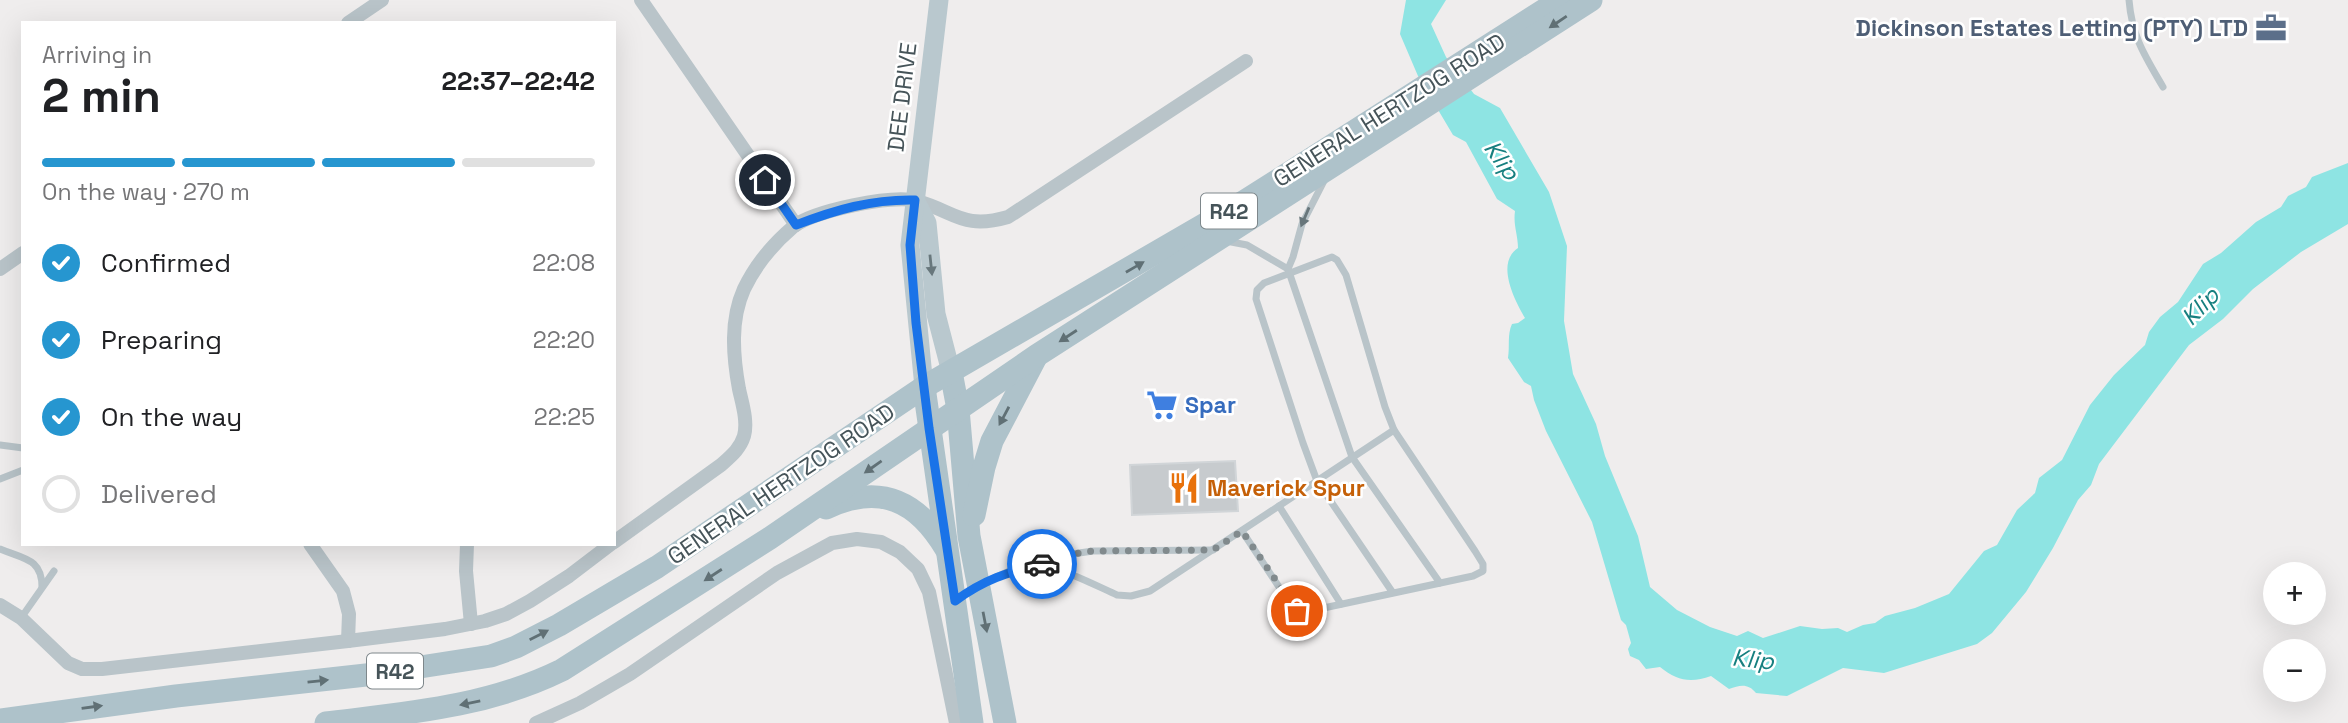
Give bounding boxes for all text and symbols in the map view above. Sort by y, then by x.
office icon: Dickinson Estates Letting (PTY) LTD [2254,11,2288,45]
place label: Dickinson Estates Letting (PTY) LTD [1856,13,2248,43]
one-way arrow [1548,15,1567,28]
street label: GENERAL HERTZOG ROAD [1267,26,1511,194]
text: Arriving in [42,40,152,70]
street label: DEE DRIVE [880,41,924,153]
text: 22:37–22:42 [441,64,595,98]
text: 2 min [42,67,161,125]
water label: Klip [1477,134,1528,187]
pin [735,150,795,210]
icon: home [746,161,784,199]
text: On the way · 270 m [42,177,250,207]
road number: R42 [1201,194,1257,228]
one-way arrow [1299,207,1310,228]
icon: check [42,244,80,282]
text: Confirmed [101,246,231,280]
text: 22:08 [532,248,595,278]
one-way arrow [926,254,937,276]
one-way arrow [1125,260,1144,273]
water label: Klip [2174,279,2227,332]
icon: check [42,321,80,359]
text: Preparing [101,323,222,357]
text: 22:20 [533,325,595,355]
one-way arrow [1059,329,1078,342]
supermarket icon: Spar [1145,388,1179,422]
place label: Spar [1185,390,1236,420]
street label: GENERAL HERTZOG ROAD [662,397,900,571]
icon: check [42,398,80,436]
text: On the way [101,400,242,434]
text: 22:25 [534,402,595,432]
one-way arrow [998,407,1010,426]
one-way arrow [864,460,882,474]
restaurant icon: Maverick Spur [1167,471,1201,505]
place label: Maverick Spur [1207,473,1365,503]
text: Delivered [101,477,217,511]
courier [1007,529,1077,599]
icon: car [1023,545,1061,583]
map controls [2263,562,2326,702]
button: + [2263,562,2326,625]
one-way arrow [703,569,722,582]
pin [1267,581,1327,641]
icon: bag [1278,592,1316,630]
one-way arrow [980,612,991,634]
one-way arrow [529,630,549,641]
button: − [2263,639,2326,702]
water label: Klip [1731,641,1777,677]
road number: R42 [367,654,423,688]
one-way arrow [307,675,329,686]
one-way arrow [458,697,480,708]
one-way arrow [81,702,103,713]

